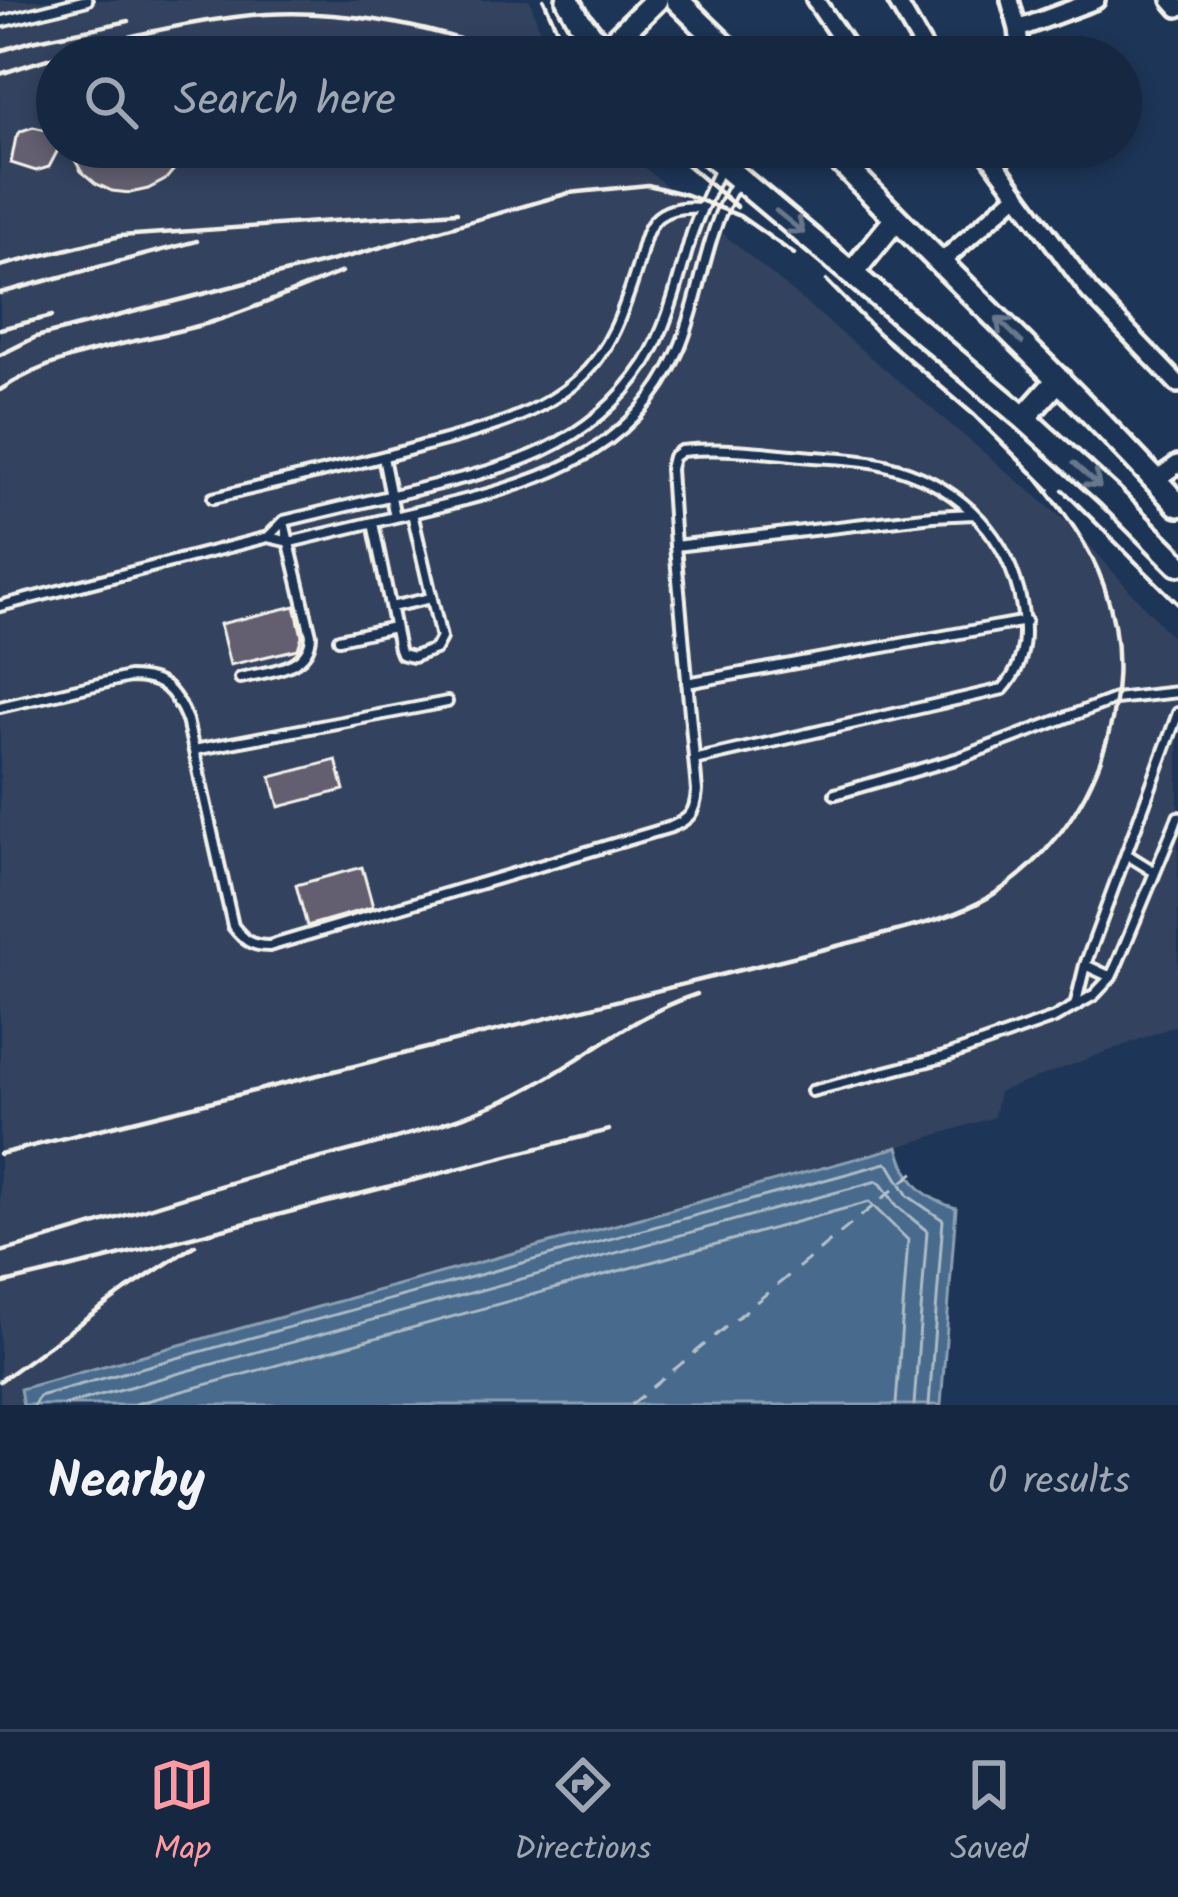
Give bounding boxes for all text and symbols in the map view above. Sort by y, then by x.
search box [36,36,1142,168]
text: Search here [174,66,396,138]
icon: search [78,69,144,135]
one-way arrow [774,208,806,235]
one-way arrow [995,317,1024,345]
one-way arrow [1071,461,1102,488]
text: Nearby [48,1443,205,1524]
text: 0 results [988,1452,1130,1514]
tab: Map [149,1752,215,1877]
tab: Directions [514,1752,651,1877]
tab: Saved [950,1752,1029,1877]

